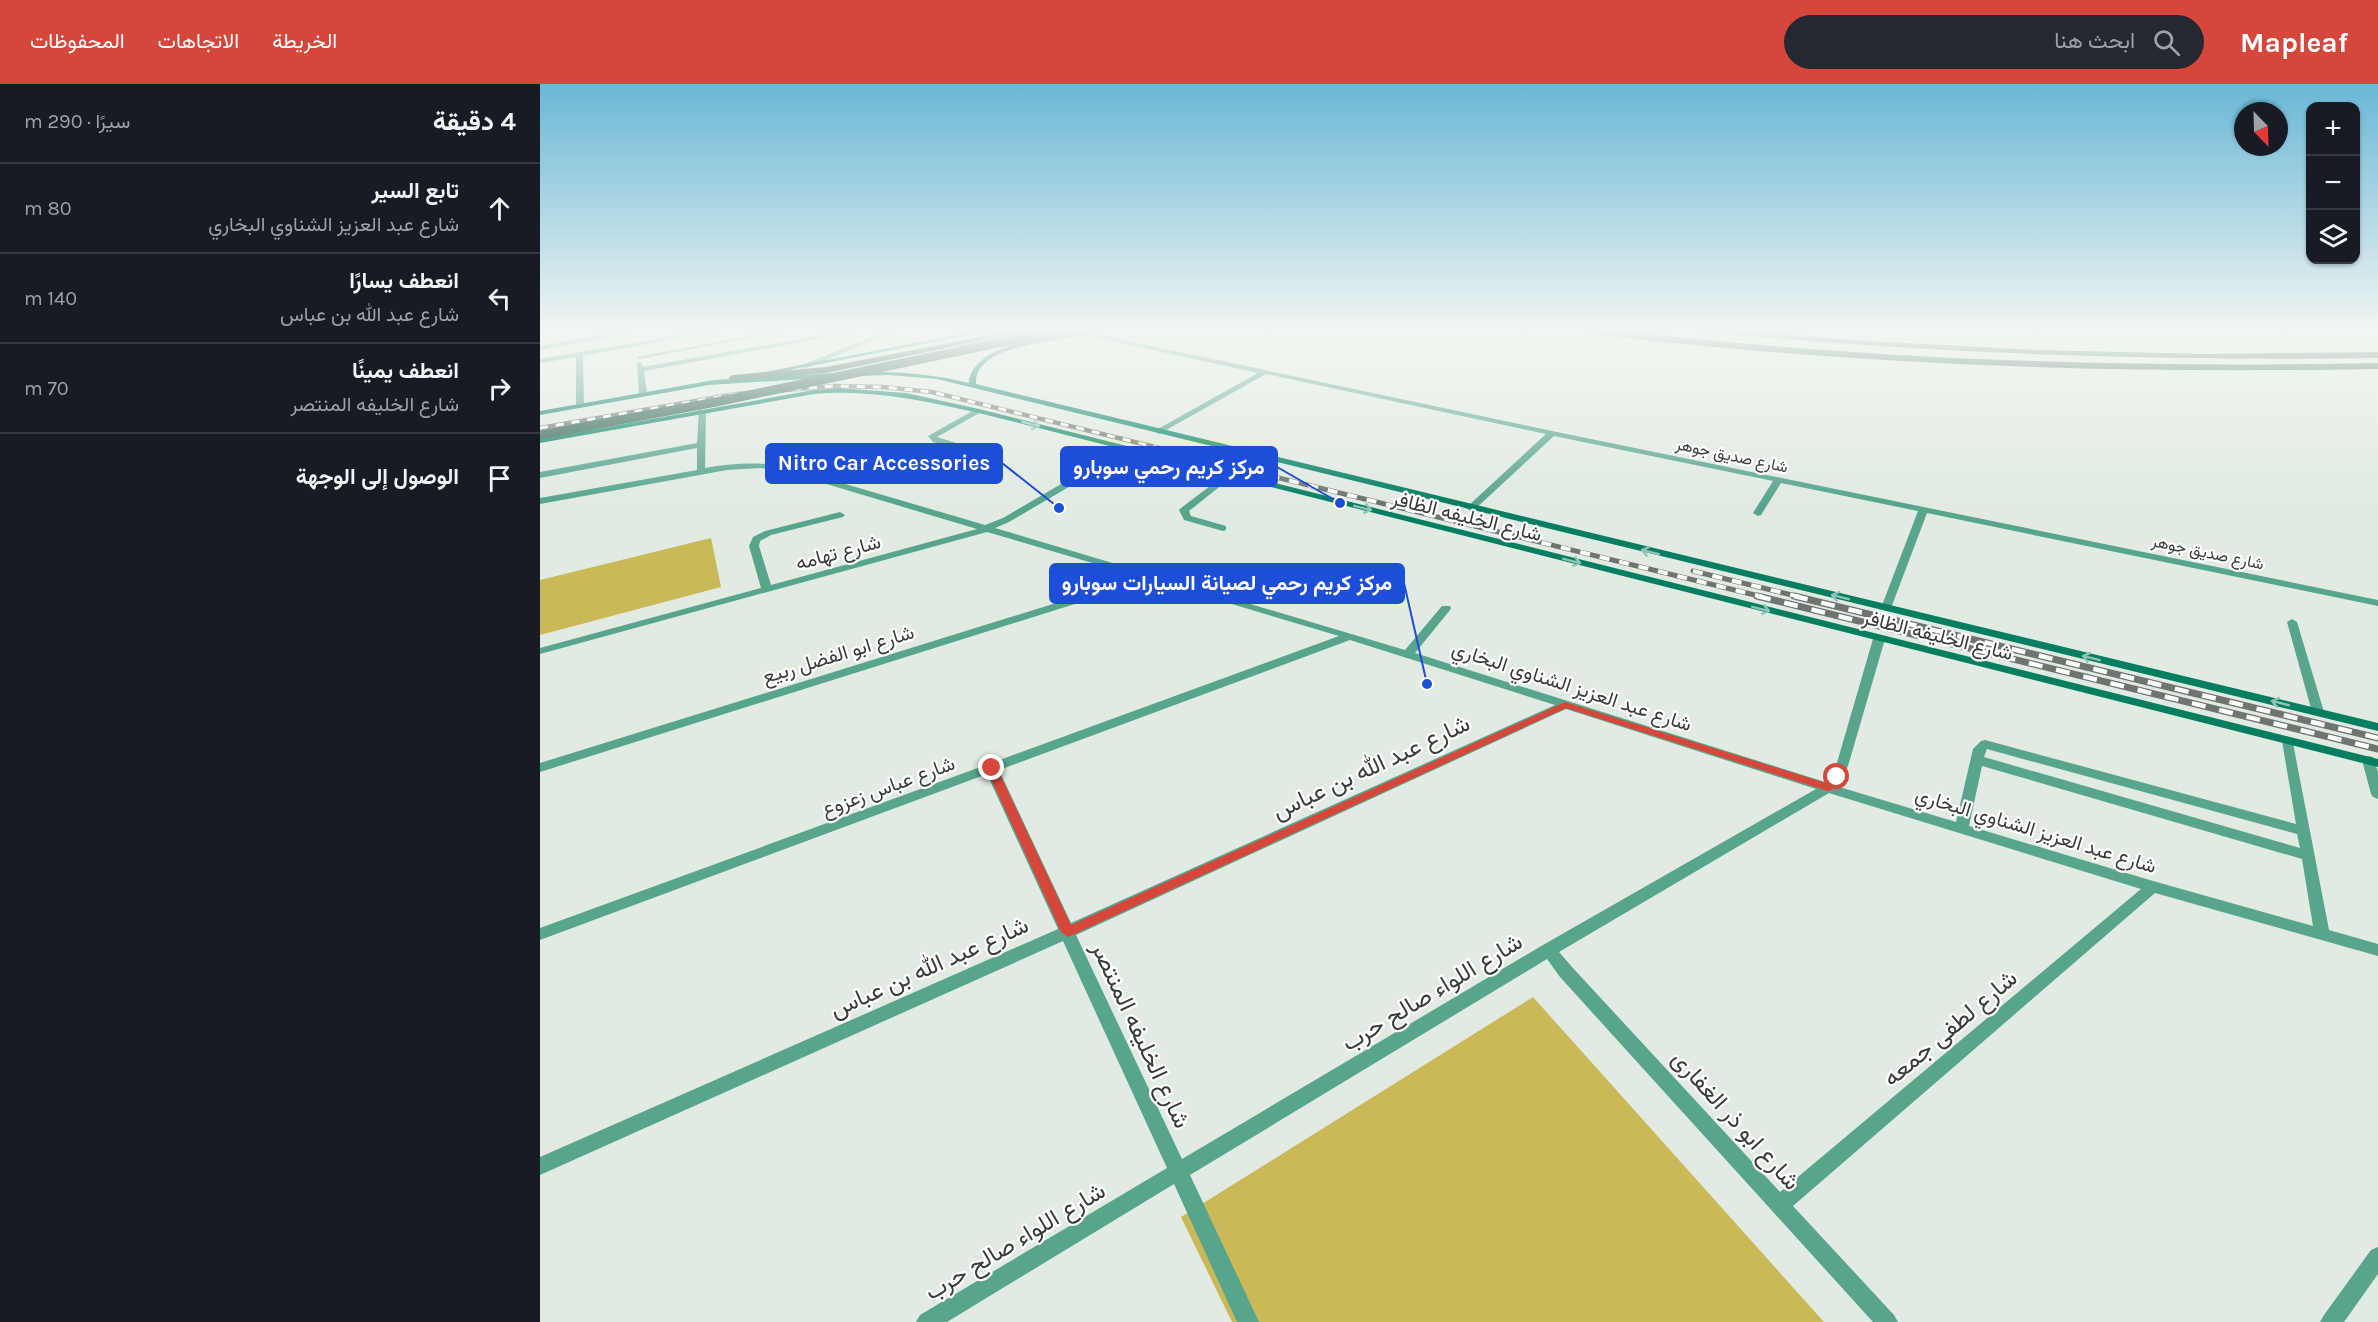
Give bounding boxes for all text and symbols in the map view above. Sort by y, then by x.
search box [1784,15,2204,69]
icon: search [2150,26,2183,59]
text: Mapleaf [2240,26,2348,59]
text: ابحث هنا [2054,28,2135,54]
text: المحفوظات [30,29,125,53]
text: الاتجاهات [158,29,239,53]
text: الخريطة [272,29,337,53]
north arrow [2234,102,2288,156]
map controls [2306,102,2360,264]
button: + [2306,102,2360,156]
text: 4 دقيقة [433,106,516,137]
text: سيرًا · 290 m [24,110,130,133]
button: − [2306,156,2360,210]
text: تابع السير [371,178,459,204]
icon: ahead [483,192,516,225]
text: 80 m [24,197,72,220]
button: layers [2306,210,2360,264]
text: شارع عبد العزيز الشناوي البخاري [208,213,459,236]
text: انعطف يسارًا [349,268,459,294]
icon: left [483,282,516,315]
text: 140 m [24,287,77,310]
text: شارع عبد الله بن عباس [280,303,459,326]
text: انعطف يمينًا [352,358,459,384]
icon: right [483,372,516,405]
text: 70 m [24,377,69,400]
text: شارع الخليفه المنتصر [291,393,459,416]
one-way arrow [1022,419,1041,431]
street label: شارع صديق جوهر [1673,434,1790,479]
callout: Nitro Car Accessories [766,444,1002,483]
callout: مركز كريم رحمي سوبارو [1061,447,1277,486]
text: Nitro Car Accessories [778,451,990,475]
text: مركز كريم رحمي سوبارو [1073,455,1265,484]
icon: arrive [483,462,516,495]
text: الوصول إلى الوجهة [296,464,459,490]
street label: شارع الخليفه الظافر [1388,486,1544,548]
one-way arrow [1353,503,1372,514]
street label: شارع تهامه [793,530,884,577]
street label: شارع صديق جوهر [2149,531,2266,576]
one-way arrow [1641,545,1660,557]
one-way arrow [1562,556,1581,568]
callout: مركز كريم رحمي لصيانة السيارات سوبارو [1050,564,1404,603]
text: مركز كريم رحمي لصيانة السيارات سوبارو [1062,571,1392,600]
one-way arrow [1831,591,1850,603]
one-way arrow [1751,604,1770,616]
street label: شارع الخليفه الظافر [1859,605,2015,667]
street label: شارع ابو الفضل ربيع [759,620,917,690]
street label: شارع عبد العزيز الشناوي البخاري [1447,637,1695,741]
one-way arrow [2082,651,2101,663]
one-way arrow [2271,697,2290,709]
street label: شارع عبد الله بن عباس [1268,709,1475,827]
street label: شارع عباس زعزوع [818,752,959,823]
route end [978,754,1004,780]
route start [1823,763,1849,789]
street label: شارع عبد العزيز الشناوي البخاري [1911,783,2159,883]
street label: شارع عبد الله بن عباس [825,911,1034,1025]
street label: شارع اللواء صالح حرب [1337,927,1529,1060]
street label: شارع الخليفه المنتصر [1083,937,1196,1133]
street label: شارع لطفى جمعه [1877,964,2024,1094]
street label: شارع ابو ذر الغفارى [1665,1044,1806,1197]
street label: شارع اللواء صالح حرب [920,1176,1112,1309]

